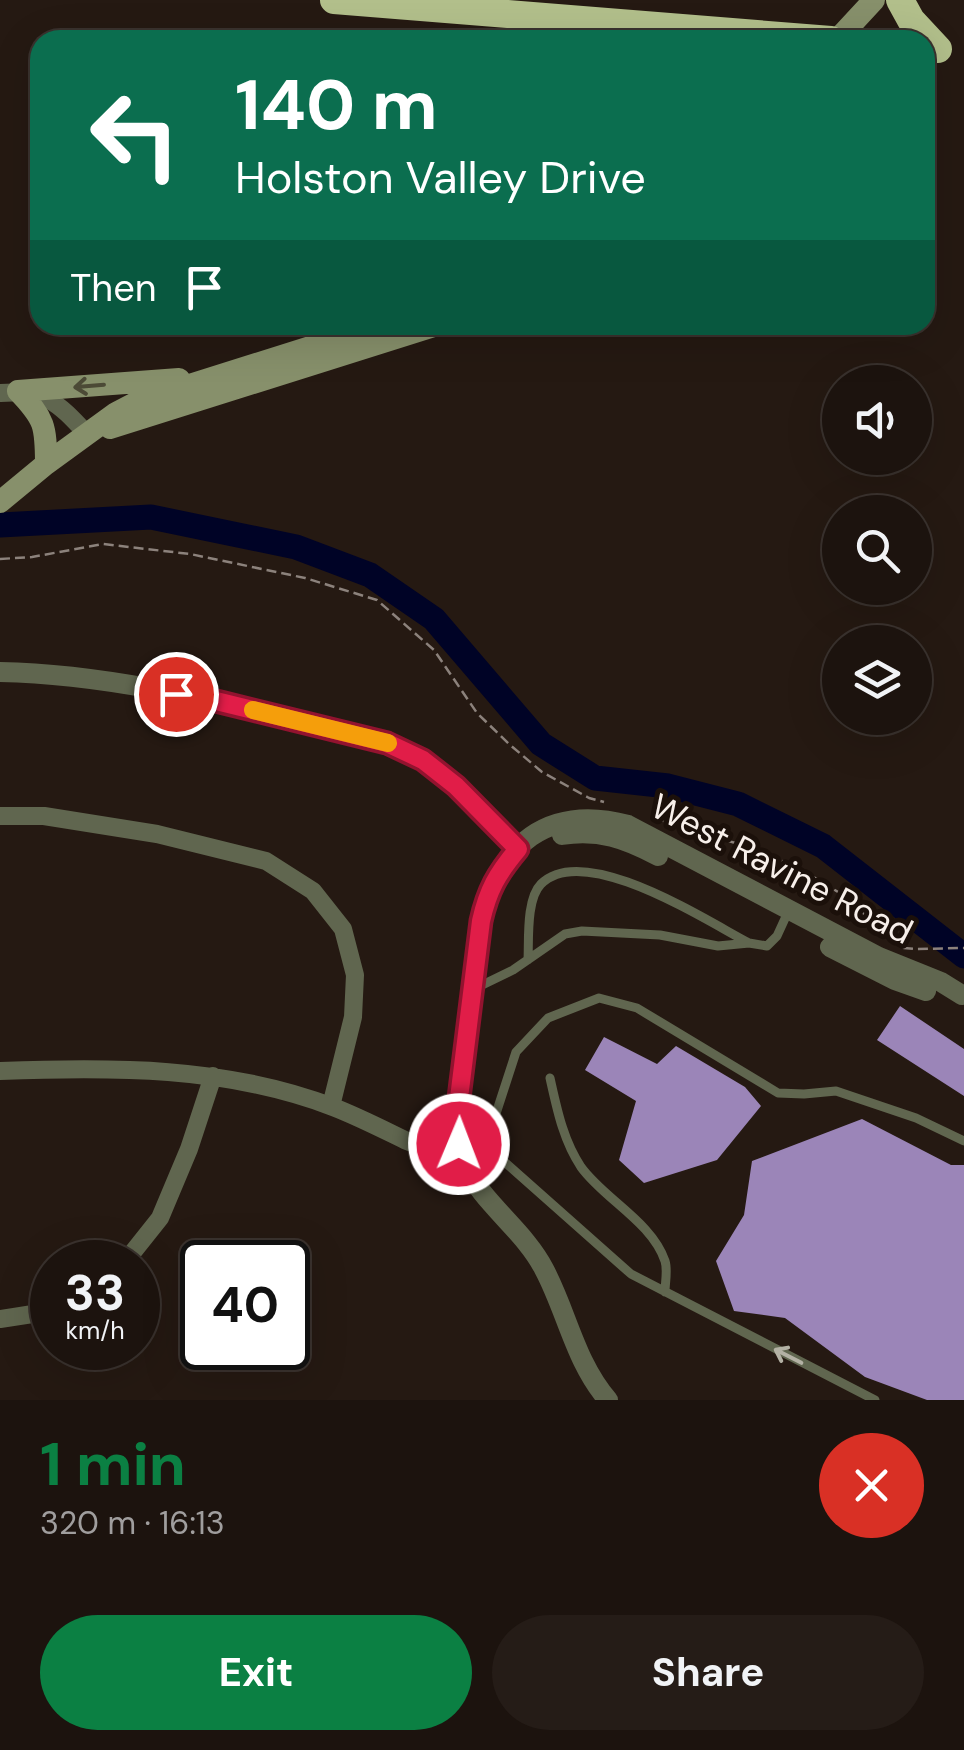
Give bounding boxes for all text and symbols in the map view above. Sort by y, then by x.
text: 140 m [235,60,438,151]
icon: left [70,70,200,200]
text: Holston Valley Drive [235,148,646,207]
icon: arrive [177,260,232,315]
text: Then [70,263,157,313]
map controls [822,365,932,735]
button: sound [822,365,932,475]
one-way arrow [73,376,105,395]
button: search [822,495,932,605]
button: layers [822,625,932,735]
pin [134,652,219,737]
icon: arrive [149,667,204,722]
street label: West Ravine Road [643,783,921,955]
position arrow [407,1092,511,1196]
speed limit sign: 40 [180,1240,310,1370]
text: 33 [65,1260,125,1326]
text: km/h [65,1314,125,1347]
one-way arrow [774,1346,803,1365]
text: 1 min [40,1425,186,1504]
button: close [819,1433,924,1538]
text: 320 m · 16:13 [40,1502,225,1544]
button: Exit [40,1615,472,1730]
button: Share [492,1615,924,1730]

